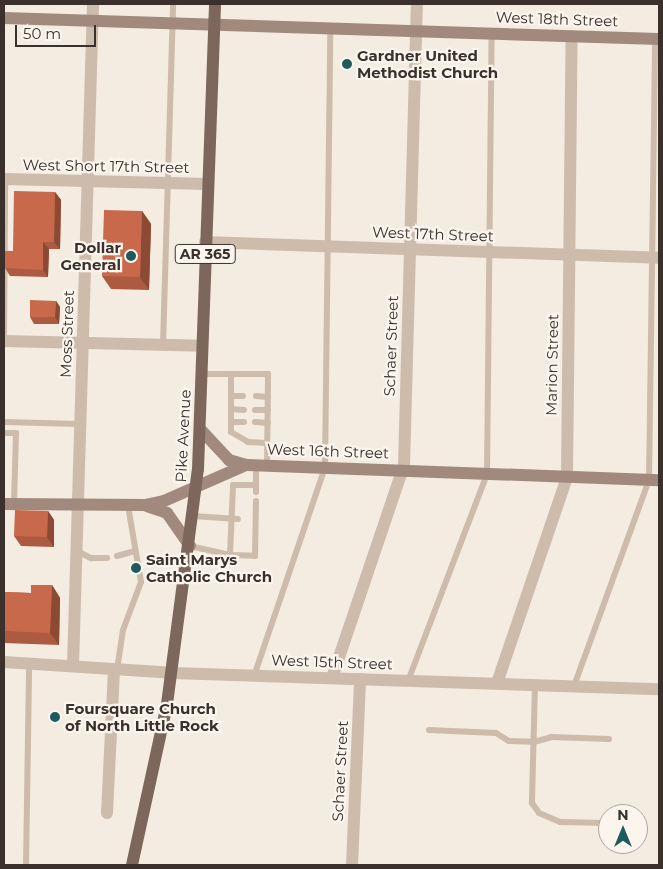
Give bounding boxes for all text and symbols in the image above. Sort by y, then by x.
street label: West 18th Street [495,8,619,30]
scale bar [18,15,99,47]
text: 50 m [23,24,61,43]
place label: Gardner United Methodist Church [357,46,498,81]
marker: Gardner United Methodist Church [341,58,353,70]
street label: West Short 17th Street [22,156,190,176]
street label: West 17th Street [372,223,494,245]
place label: Dollar General [60,238,121,273]
road number: AR 365 [174,242,236,266]
marker: Dollar General [125,250,137,262]
street label: Moss Street [56,290,78,378]
street label: Schaer Street [380,295,402,397]
street label: Marion Street [542,314,562,416]
street label: Pike Avenue [172,389,194,483]
street label: West 16th Street [267,440,389,462]
place label: Saint Marys Catholic Church [146,550,272,585]
marker: Saint Marys Catholic Church [130,562,142,574]
street label: West 15th Street [271,651,393,673]
place label: Foursquare Church of North Little Rock [65,699,219,734]
marker: Foursquare Church of North Little Rock [49,711,61,723]
street label: Schaer Street [328,720,352,822]
north arrow [598,804,648,854]
text: N [617,806,629,824]

